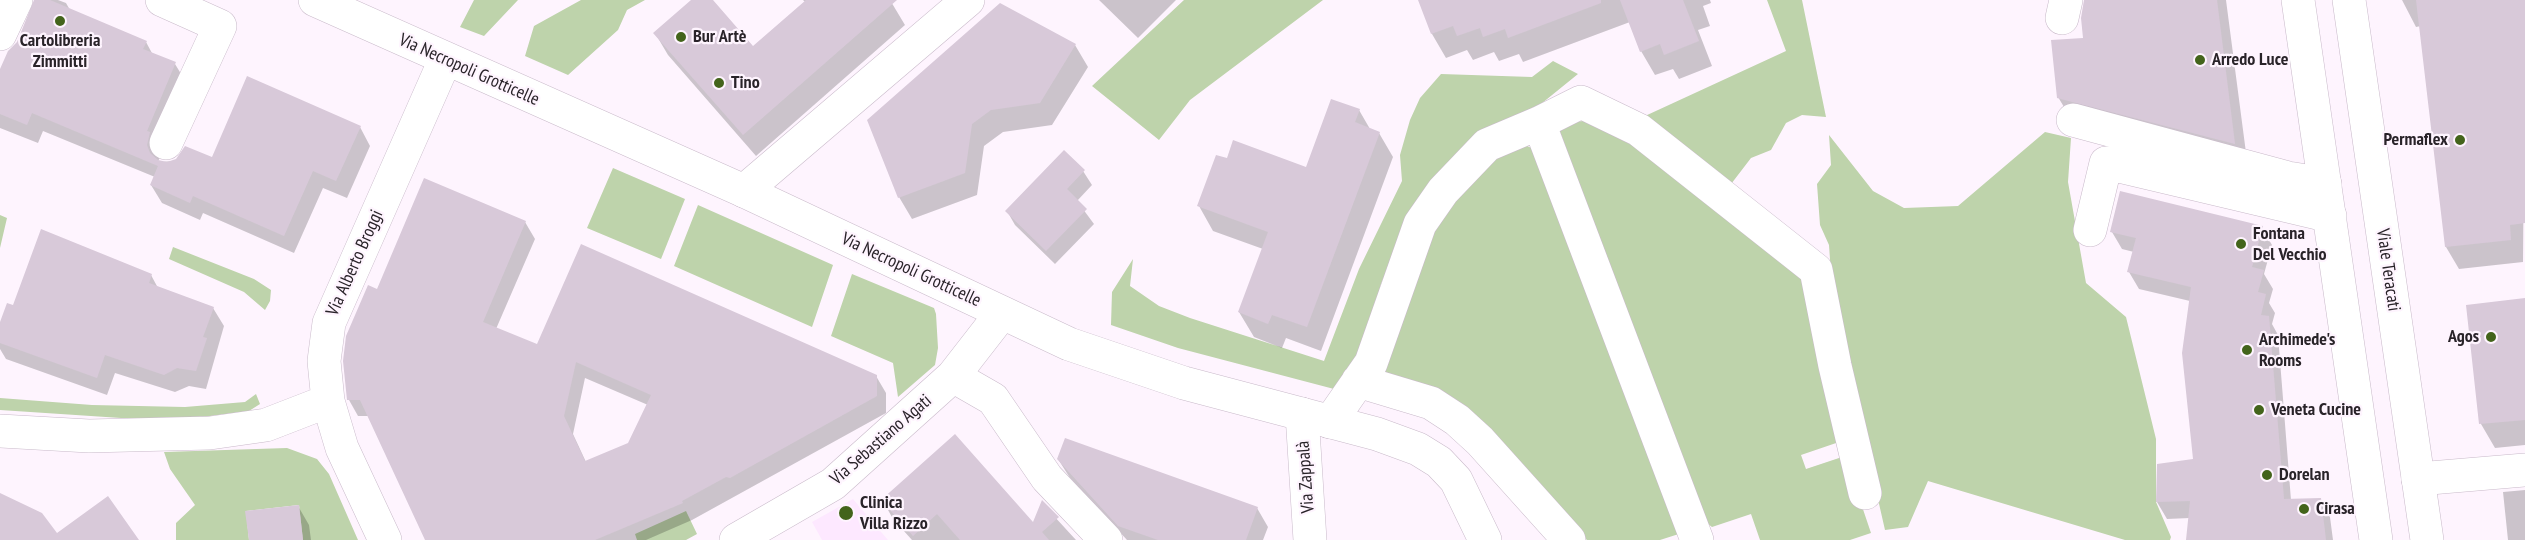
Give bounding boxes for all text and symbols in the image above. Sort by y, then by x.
marker: Cartolibreria Zimmitti [53,14,67,28]
place label: Bur Artè [693,26,746,48]
street label: Via Necropoli Grotticelle [395,29,543,111]
place label: Cartolibreria Zimmitti [20,30,100,72]
marker: Bur Artè [674,30,688,44]
place label: Arredo Luce [2212,49,2288,71]
marker: Arredo Luce [2193,53,2207,67]
place label: Tino [731,72,760,94]
marker: Tino [712,76,726,90]
place label: Permaflex [2383,129,2448,151]
marker: Permaflex [2453,133,2467,147]
street label: Via Alberto Broggi [322,207,388,319]
place label: Fontana Del Vecchio [2253,223,2327,266]
street label: Viale Teracati [2372,227,2404,313]
street label: Via Necropoli Grotticelle [838,228,984,312]
marker: Fontana Del Vecchio [2234,237,2248,251]
place label: Agos [2448,326,2479,348]
place label: Archimede's Rooms [2259,329,2335,372]
marker: Agos [2484,330,2498,344]
marker: Archimede's Rooms [2240,343,2254,357]
street label: Via Sebastiano Agati [826,390,936,490]
place label: Veneta Cucine [2271,399,2361,421]
marker: Veneta Cucine [2252,403,2266,417]
street label: Via Zappalà [1293,440,1319,514]
place label: Dorelan [2279,464,2330,486]
marker: Dorelan [2260,468,2274,482]
place label: Clinica Villa Rizzo [860,492,928,534]
place label: Cirasa [2316,498,2355,520]
marker: Cirasa [2297,502,2311,516]
marker: Clinica Villa Rizzo [837,504,855,522]

